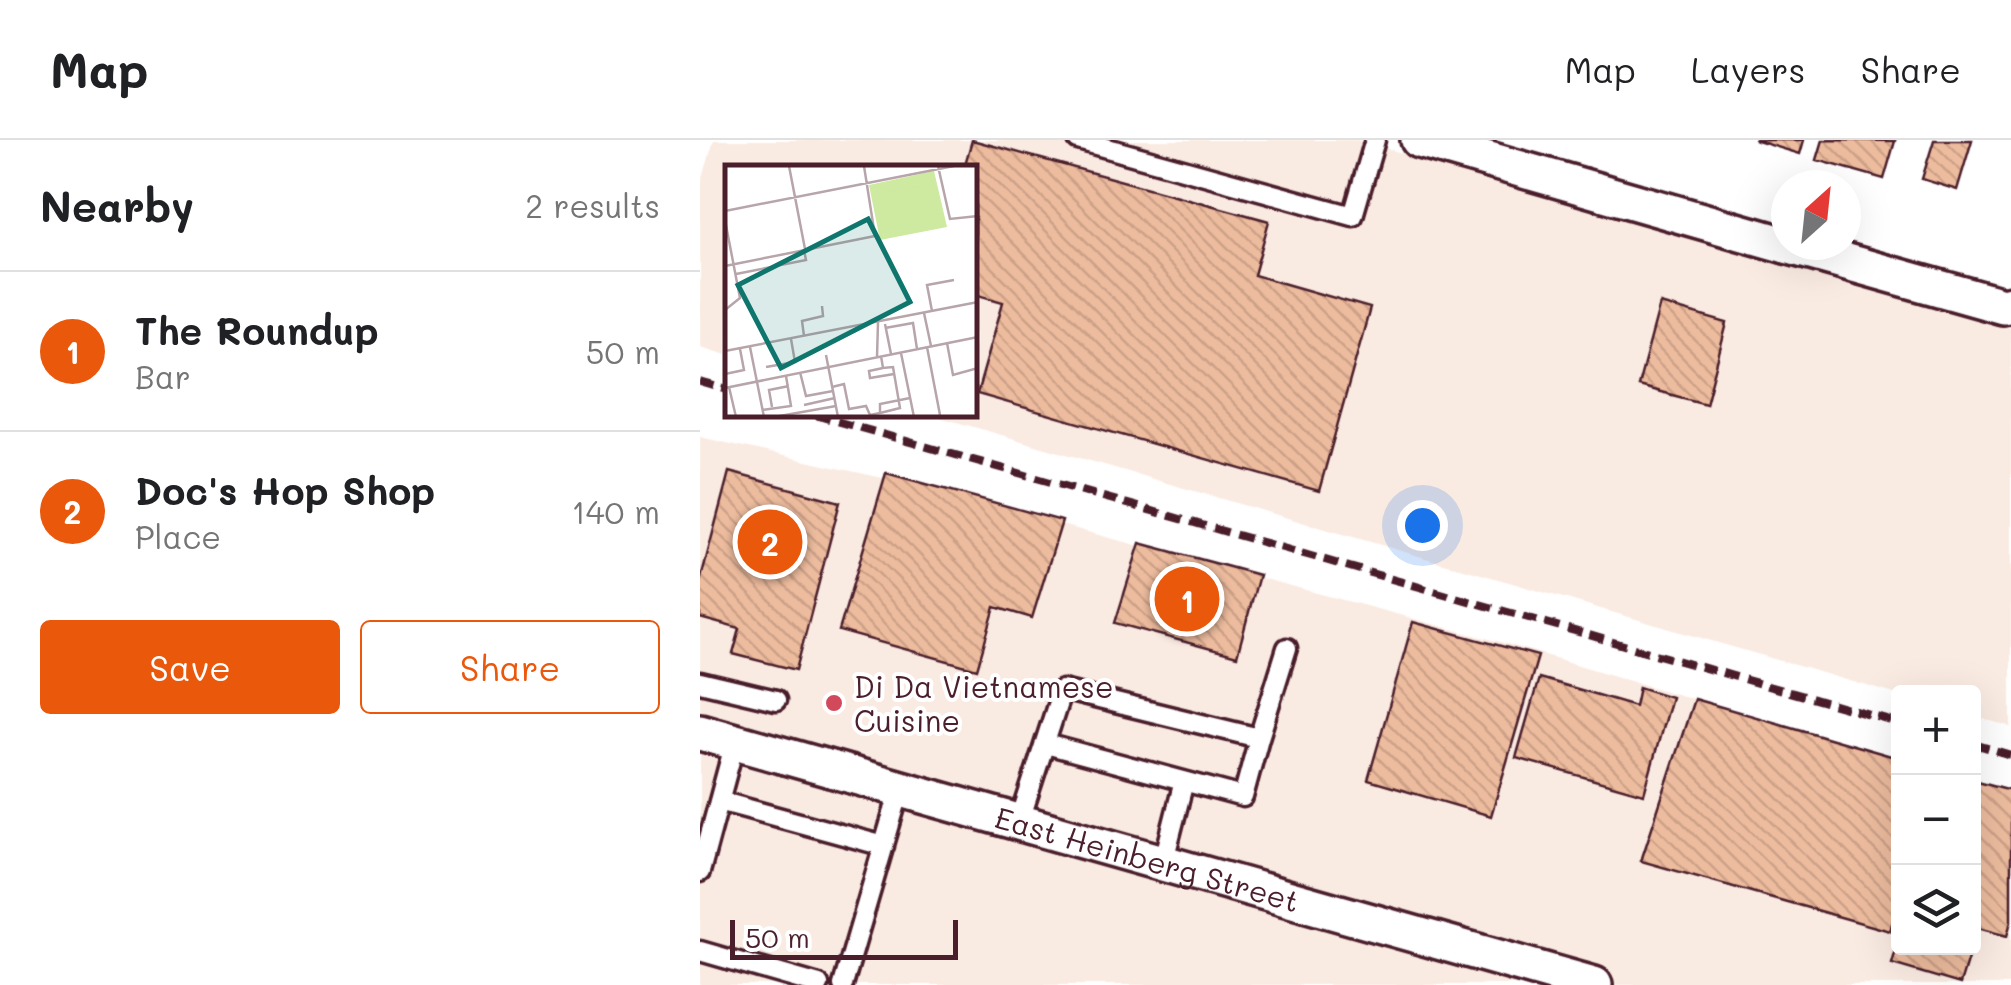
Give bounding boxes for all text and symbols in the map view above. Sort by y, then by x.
text: Map [50,38,149,100]
text: Map [1564,46,1636,92]
text: Layers [1691,46,1806,92]
text: Share [1861,46,1961,92]
inset map [725,165,978,418]
north arrow [1771,170,1861,260]
text: Nearby [40,178,194,233]
text: 2 results [525,184,660,226]
text: The Roundup [135,305,379,355]
text: 1 [65,330,80,372]
text: 50 m [586,330,660,372]
text: Bar [135,355,191,397]
text: Doc's Hop Shop [135,465,435,515]
text: 2 [64,490,81,532]
text: 140 m [571,490,660,532]
your location [1397,500,1448,551]
pin: 2 [738,504,802,580]
text: Place [135,515,221,557]
pin: 1 [1154,562,1220,636]
button: Save [40,620,340,714]
button: Share [360,620,660,714]
place label: Di Da Vietnamese Cuisine [854,666,1113,740]
map controls [1891,685,1981,955]
button: + [1891,685,1981,775]
marker: Di Da Vietnamese Cuisine [823,692,845,714]
button: − [1891,775,1981,865]
street label: East Heinberg Street [991,797,1304,921]
button: layers [1891,865,1981,955]
scale bar [730,915,958,960]
text: 50 m [745,919,810,955]

